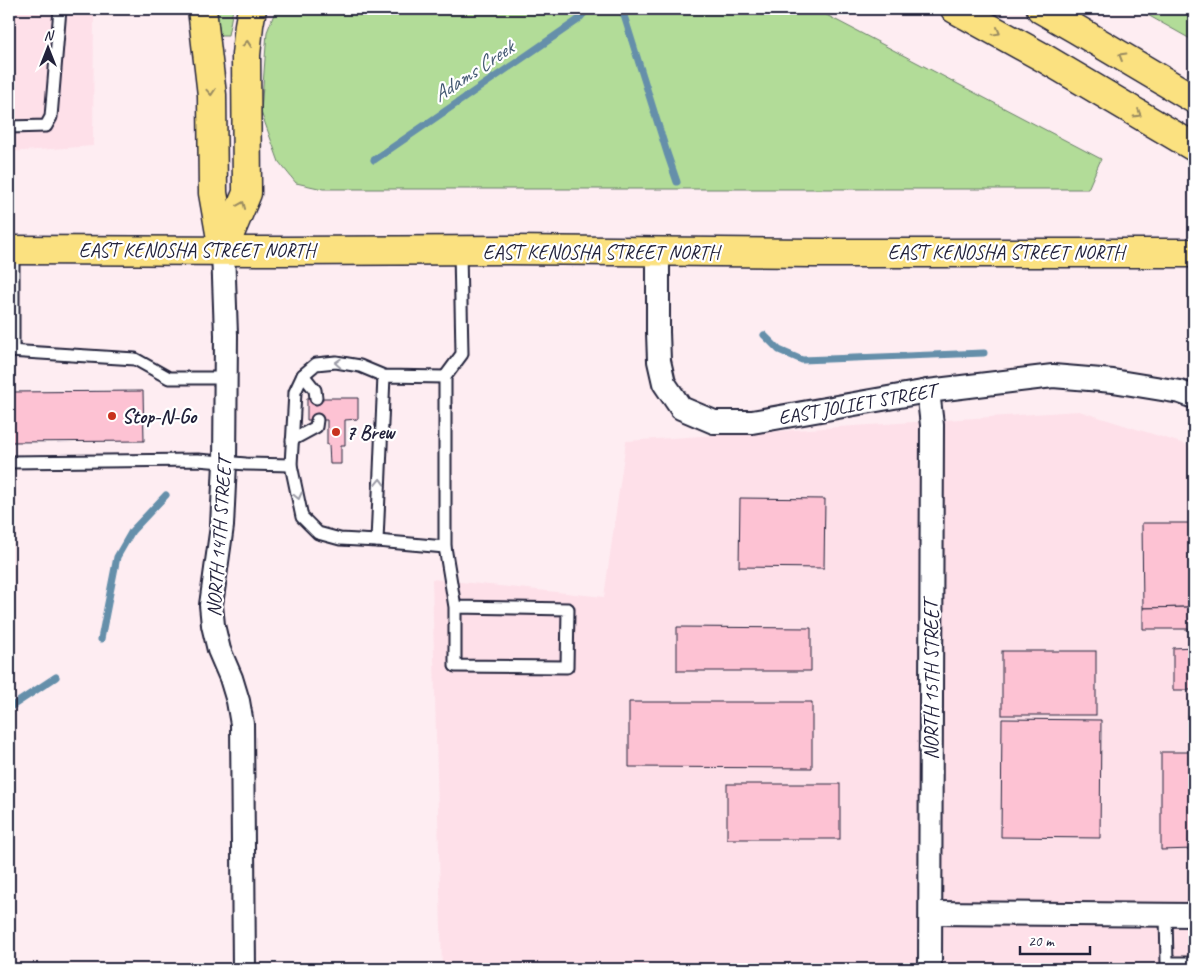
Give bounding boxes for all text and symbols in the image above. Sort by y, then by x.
north arrow [22,22,72,72]
one-way arrow [992,26,1001,36]
text: N [44,27,55,44]
water label: Adams Creek [428,33,521,107]
one-way arrow [241,40,252,48]
one-way arrow [1119,53,1128,63]
one-way arrow [205,88,216,96]
one-way arrow [1132,107,1141,117]
one-way arrow [235,201,246,210]
street label: EAST KENOSHA STREET NORTH [79,238,318,263]
street label: EAST KENOSHA STREET NORTH [483,240,722,265]
street label: EAST KENOSHA STREET NORTH [888,240,1127,265]
one-way arrow [333,358,341,369]
street label: EAST JOLIET STREET [776,377,943,430]
place label: Stop-N-Go [122,404,198,429]
marker: Stop-N-Go [106,410,118,422]
place label: 7 Brew [346,420,396,445]
marker: 7 Brew [330,426,342,438]
street label: NORTH 14TH STREET [201,452,237,617]
one-way arrow [374,478,385,486]
one-way arrow [292,491,303,500]
street label: NORTH 15TH STREET [919,595,944,760]
scale bar [1020,923,1090,955]
text: 20 m [1028,932,1055,951]

